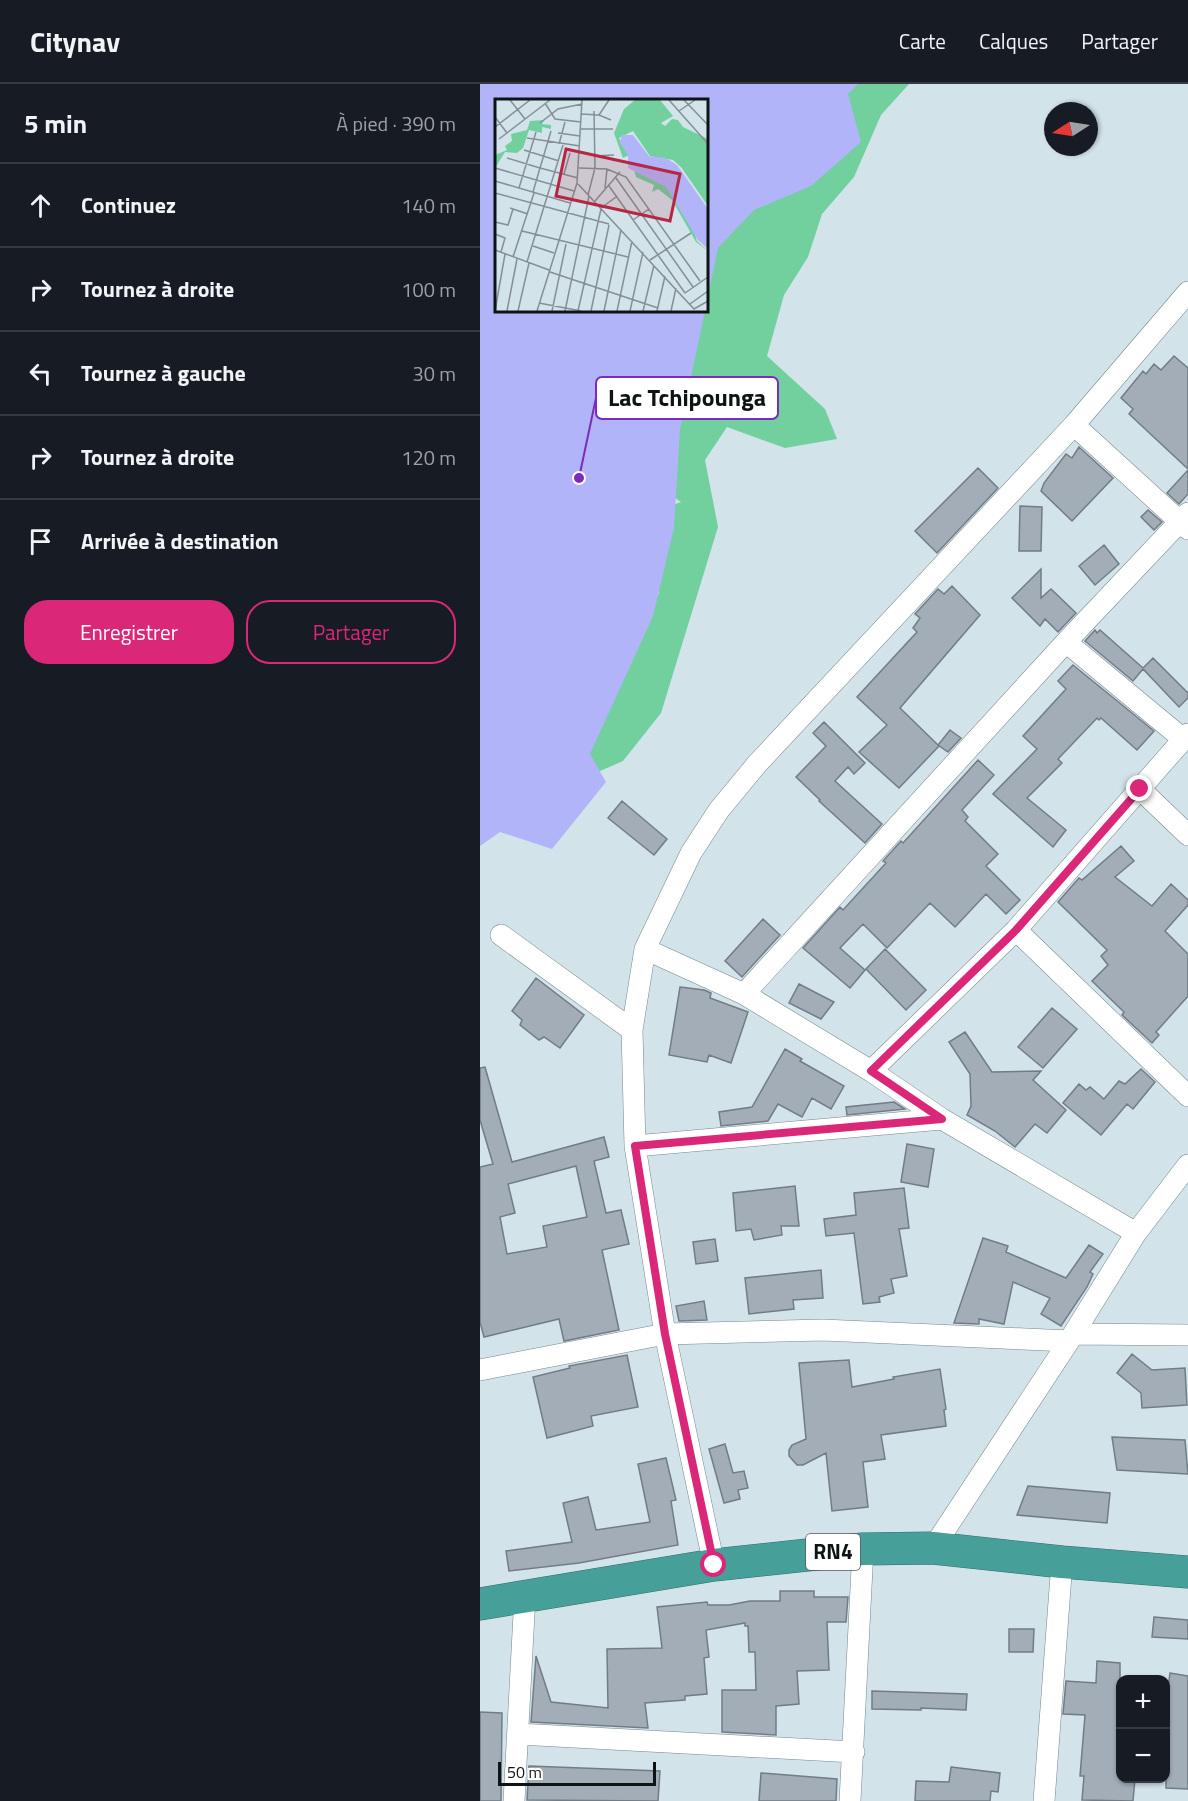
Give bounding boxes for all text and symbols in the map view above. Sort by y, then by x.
text: Citynav [30,20,120,63]
text: Carte [899,25,946,57]
text: Calques [979,25,1048,57]
text: Partager [1081,25,1158,57]
inset map [495,99,708,312]
north arrow [1044,102,1098,156]
text: 5 min [24,104,87,143]
text: À pied · 390 m [336,108,456,139]
text: Continuez [81,188,176,222]
icon: ahead [24,189,57,222]
text: 140 m [401,190,456,221]
text: Tournez à droite [81,272,234,306]
icon: right [24,273,57,306]
text: 100 m [401,274,456,305]
text: Tournez à gauche [81,356,246,390]
icon: left [24,357,57,390]
text: 30 m [412,358,456,389]
callout: Lac Tchipounga [596,377,778,419]
text: Lac Tchipounga [608,379,766,415]
text: Tournez à droite [81,440,234,474]
icon: right [24,441,57,474]
text: 120 m [401,442,456,473]
text: Arrivée à destination [81,524,279,558]
icon: arrive [24,525,57,558]
button: Enregistrer [24,600,234,664]
button: Partager [246,600,456,664]
route end [1126,775,1152,801]
road number: RN4 [806,1534,860,1570]
route start [700,1551,726,1577]
map controls [1116,1675,1170,1783]
button: + [1116,1675,1170,1729]
button: − [1116,1729,1170,1783]
scale bar [498,1759,656,1786]
text: 50 m [507,1760,542,1784]

